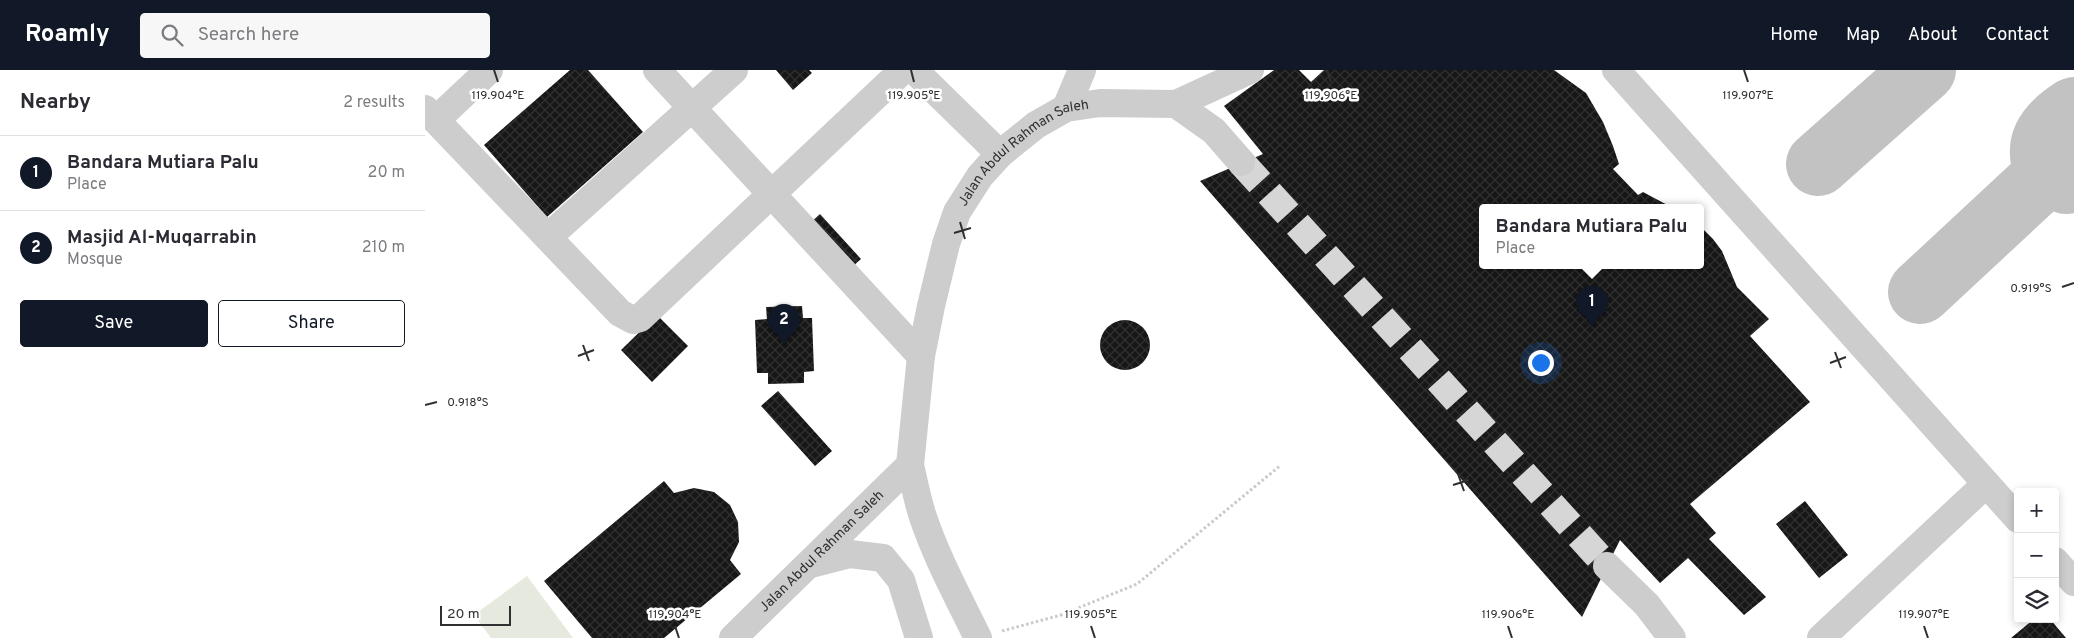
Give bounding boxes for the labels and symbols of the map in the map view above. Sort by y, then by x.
text: 119.904°E [471,88,525,104]
text: 119.905°E [887,88,941,104]
text: 119.906°E [1305,88,1357,104]
text: 119.907°E [1722,88,1774,104]
street label: Jalan Abdul Rahman Saleh [954,96,1090,209]
text: 0.919°S [2010,281,2052,297]
pin: 1 [1576,286,1608,327]
pin: 2 [768,304,800,345]
your location [1528,350,1554,376]
text: 0.918°S [447,395,489,411]
street label: Jalan Abdul Rahman Saleh [756,487,887,616]
scale bar [440,603,511,626]
text: 119.904°E [648,607,702,623]
text: 119.905°E [1064,607,1118,623]
text: 119.906°E [1482,607,1534,623]
text: 119.907°E [1898,607,1950,623]

